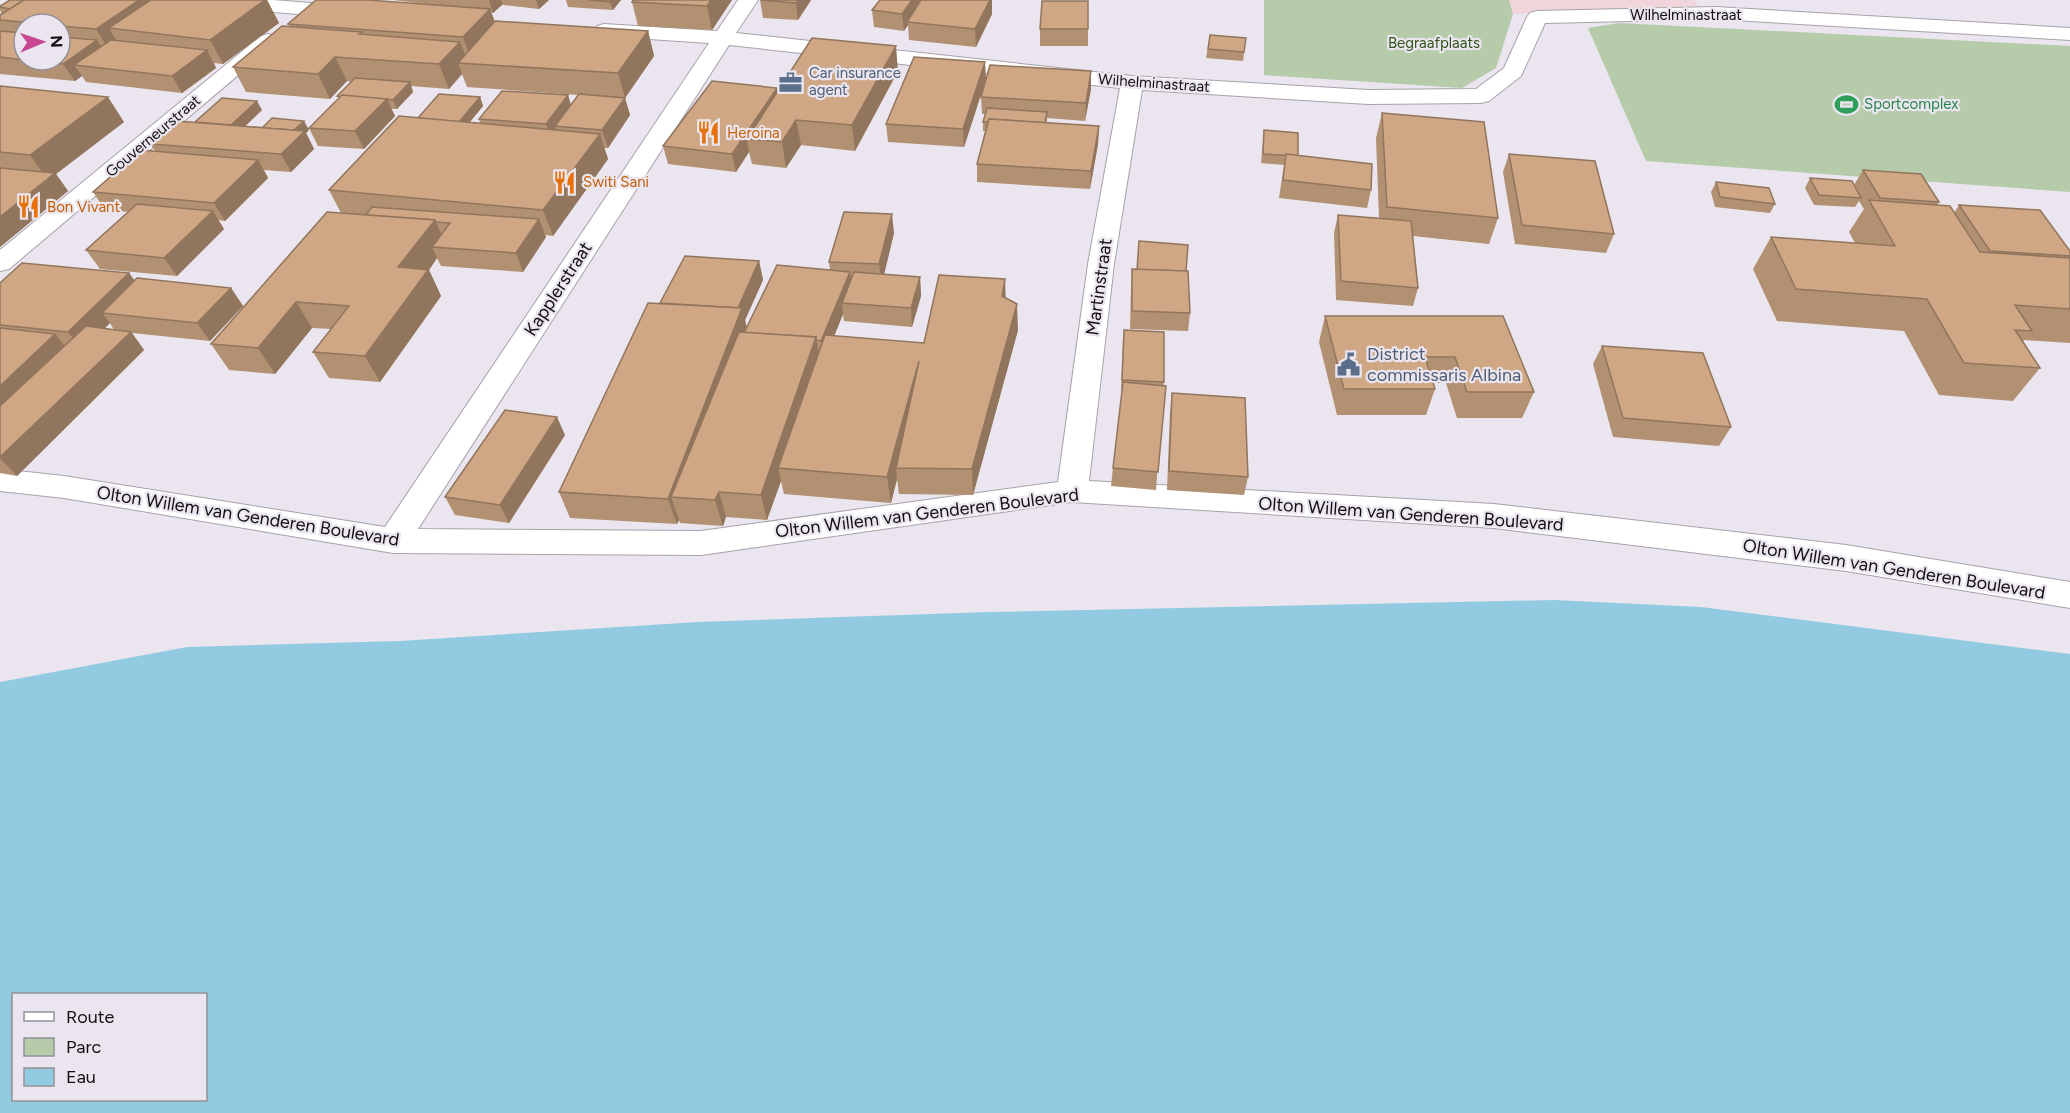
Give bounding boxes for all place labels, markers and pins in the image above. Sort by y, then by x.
place label: Car insurance agent [809,64,901,99]
office icon: Car insurance agent [778,69,804,95]
sports icon: Sportcomplex [1833,91,1859,117]
place label: Sportcomplex [1864,95,1958,113]
restaurant icon: Heroina [696,120,722,146]
place label: Heroina [727,124,780,142]
restaurant icon: Switi Sani [552,169,578,195]
place label: Switi Sani [583,173,649,191]
restaurant icon: Bon Vivant [16,194,42,220]
place label: Bon Vivant [47,198,120,216]
place label: District commissaris Albina [1367,343,1521,386]
public building icon: District commissaris Albina [1336,351,1362,377]

